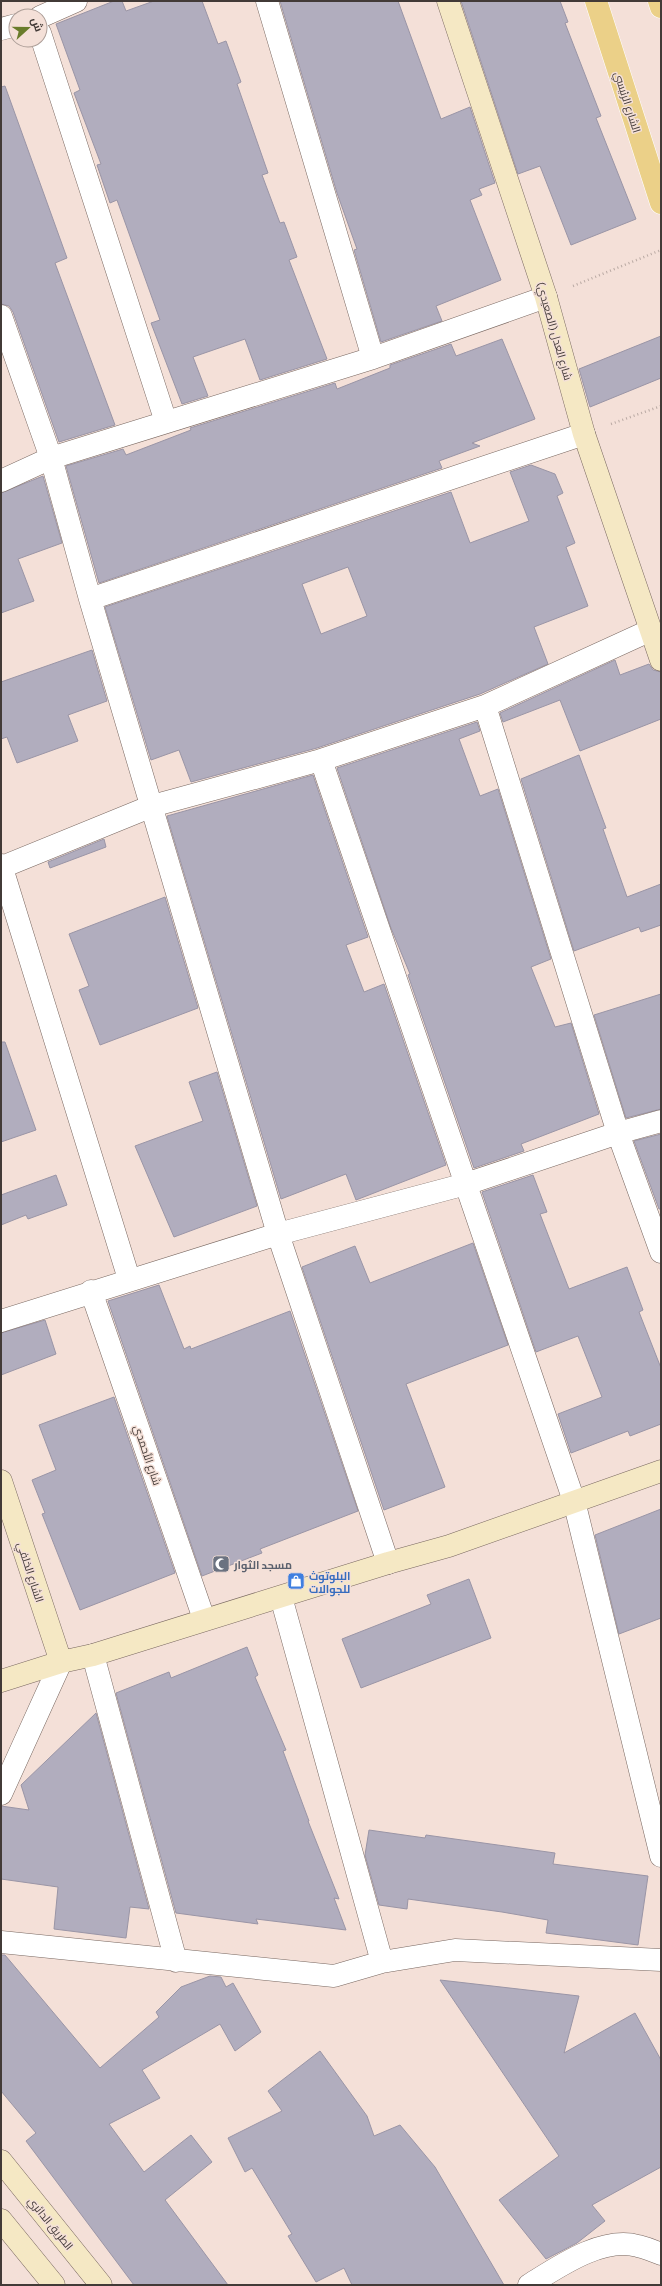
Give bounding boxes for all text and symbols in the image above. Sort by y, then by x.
north arrow [8,8,48,48]
text: ش [28,15,46,34]
street label: الشارع الرئيسي [610,70,644,135]
street label: شارع العدل (الصعيدي) [532,280,575,382]
street label: شارع الأحمدي [129,1423,164,1488]
street label: الشارع الخلفي [12,1540,47,1605]
mosque icon: مسجد الثوار [211,1554,231,1574]
place label: مسجد الثوار [233,1558,292,1573]
place label: البلوتوث للجوالات [309,1569,350,1597]
shop icon: البلوتوث للجوالات [286,1571,306,1591]
street label: الطريق الدائري [23,2194,76,2254]

